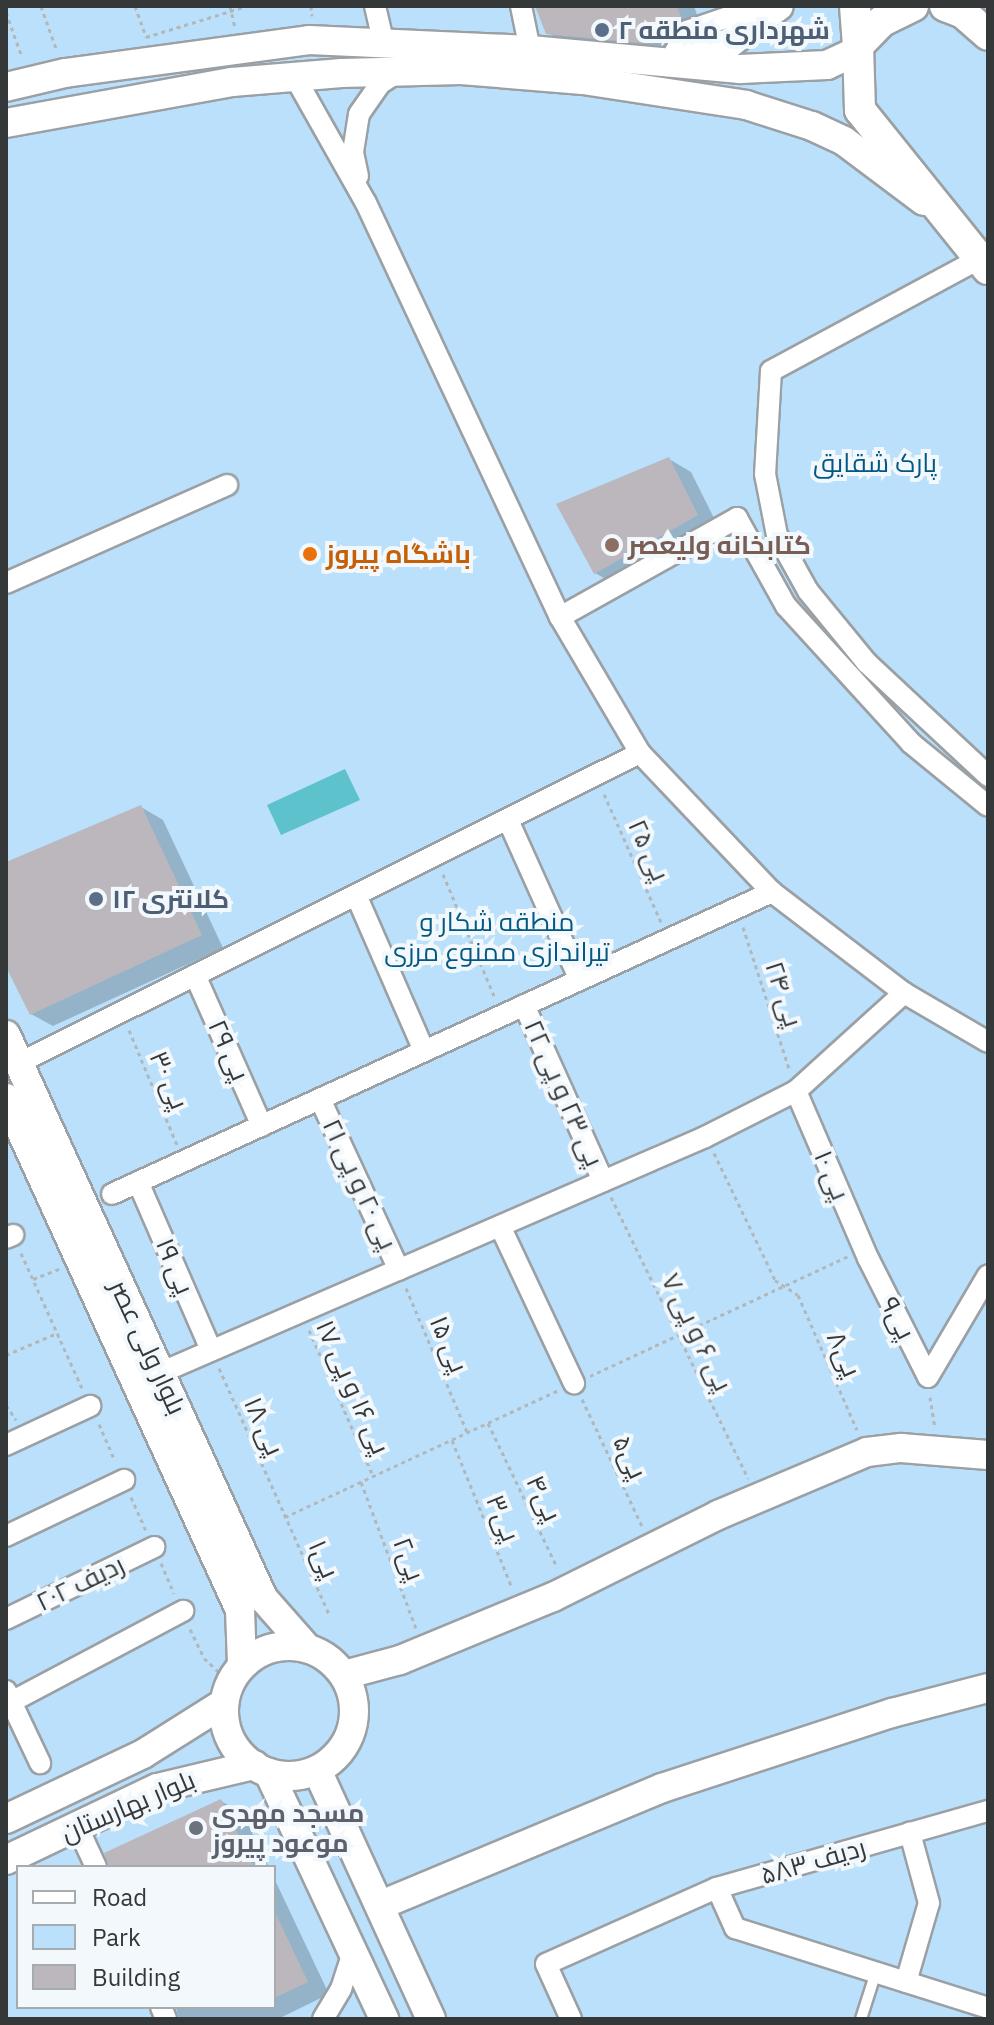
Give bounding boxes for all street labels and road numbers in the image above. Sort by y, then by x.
street label: پی ۲۵ [622,814,676,886]
street label: پی ۲۴ [759,957,809,1031]
street label: پی ۲۹ [202,1015,256,1085]
street label: پی ۲۳ و پی ۲۲ [518,1015,610,1171]
street label: پی ۳۰ [143,1046,195,1114]
street label: پی ۲۰ و پی ۲۱ [316,1114,404,1254]
street label: پی ۱۰ [808,1146,856,1204]
street label: پی ۱۹ [149,1233,201,1299]
street label: پی ۶ و پی ۷ [655,1268,739,1396]
street label: بلوار ولی عصر [103,1275,193,1419]
street label: پی۹ [874,1292,922,1344]
street label: پی ۱۵ [423,1311,475,1377]
street label: پی ۱۶ و پی ۱۷ [310,1315,396,1459]
street label: پی۸ [820,1327,868,1381]
street label: پی ۱۸ [237,1392,291,1460]
street label: پی۵ [607,1430,653,1484]
street label: پی۴ [520,1470,568,1526]
street label: پی۳ [480,1490,526,1546]
street label: پی۲ [387,1533,431,1585]
street label: پی۱ [302,1535,346,1583]
street label: ردیف ۲۰۲ [31,1548,129,1618]
street label: بلوار بهارستان [56,1764,200,1848]
street label: ردیف ۵۸۳ [757,1831,869,1891]

